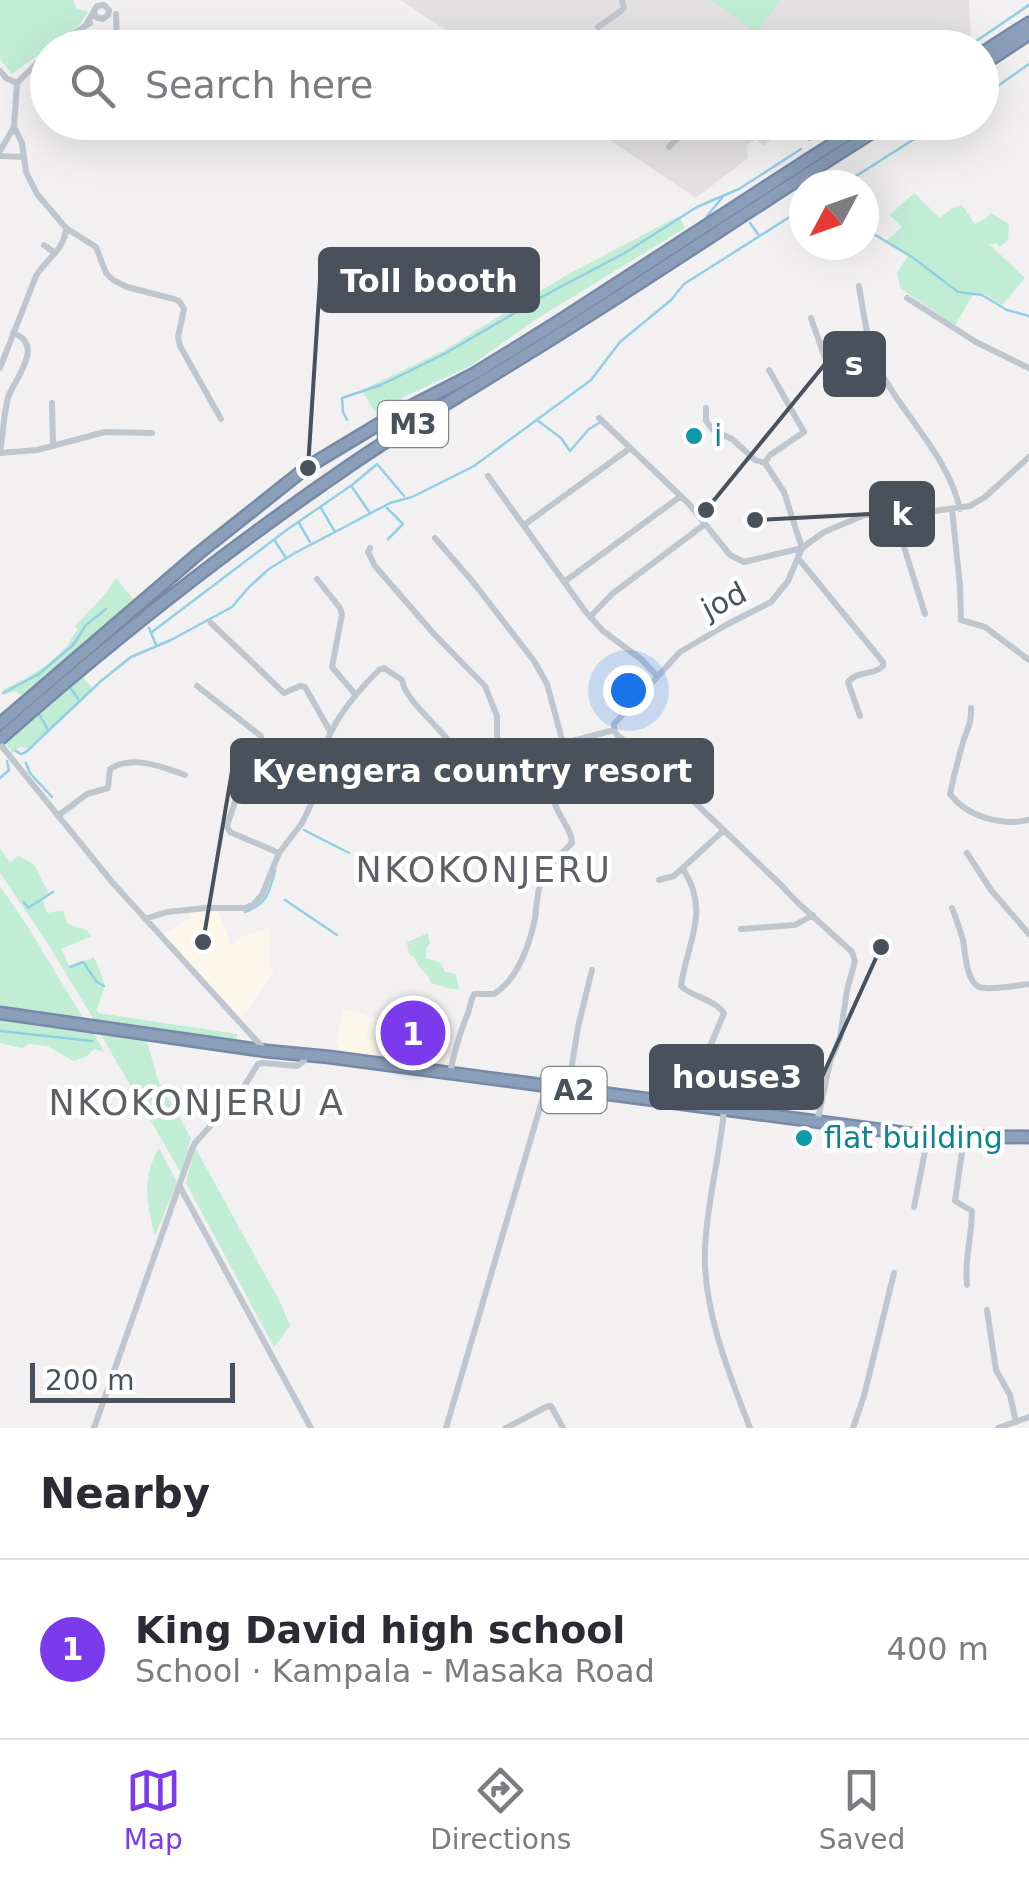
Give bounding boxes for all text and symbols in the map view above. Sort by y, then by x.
search box [30,30,999,140]
icon: search [65,58,120,113]
text: Search here [145,63,373,107]
north arrow [789,170,879,260]
callout: Toll booth [320,249,538,311]
text: Toll booth [340,262,518,300]
callout: s [825,333,884,395]
text: s [844,345,864,383]
road number: M3 [378,401,448,447]
place label: i [714,418,722,453]
marker: i [683,425,705,447]
callout: k [871,483,933,545]
text: k [891,495,913,533]
street label: jod [695,575,752,627]
your location [603,665,654,716]
callout: Kyengera country resort [232,740,712,802]
text: Kyengera country resort [252,752,692,790]
district label: NKOKONJERU [356,850,612,890]
pin: 1 [380,996,446,1070]
callout: house3 [651,1046,822,1108]
text: house3 [672,1058,802,1096]
road number: A2 [542,1067,606,1113]
district label: NKOKONJERU A [49,1083,345,1123]
place label: flat building [824,1120,1003,1155]
marker: flat building [793,1127,815,1149]
scale bar [30,1358,235,1402]
text: 200 m [45,1364,135,1397]
text: Nearby [40,1469,210,1518]
text: King David high school [135,1608,625,1652]
text: 1 [61,1630,84,1668]
text: 400 m [887,1630,989,1668]
text: School · Kampala - Masaka Road [135,1652,655,1690]
tab: Map [124,1763,183,1856]
tab: Directions [430,1763,571,1856]
tab: Saved [819,1763,905,1856]

